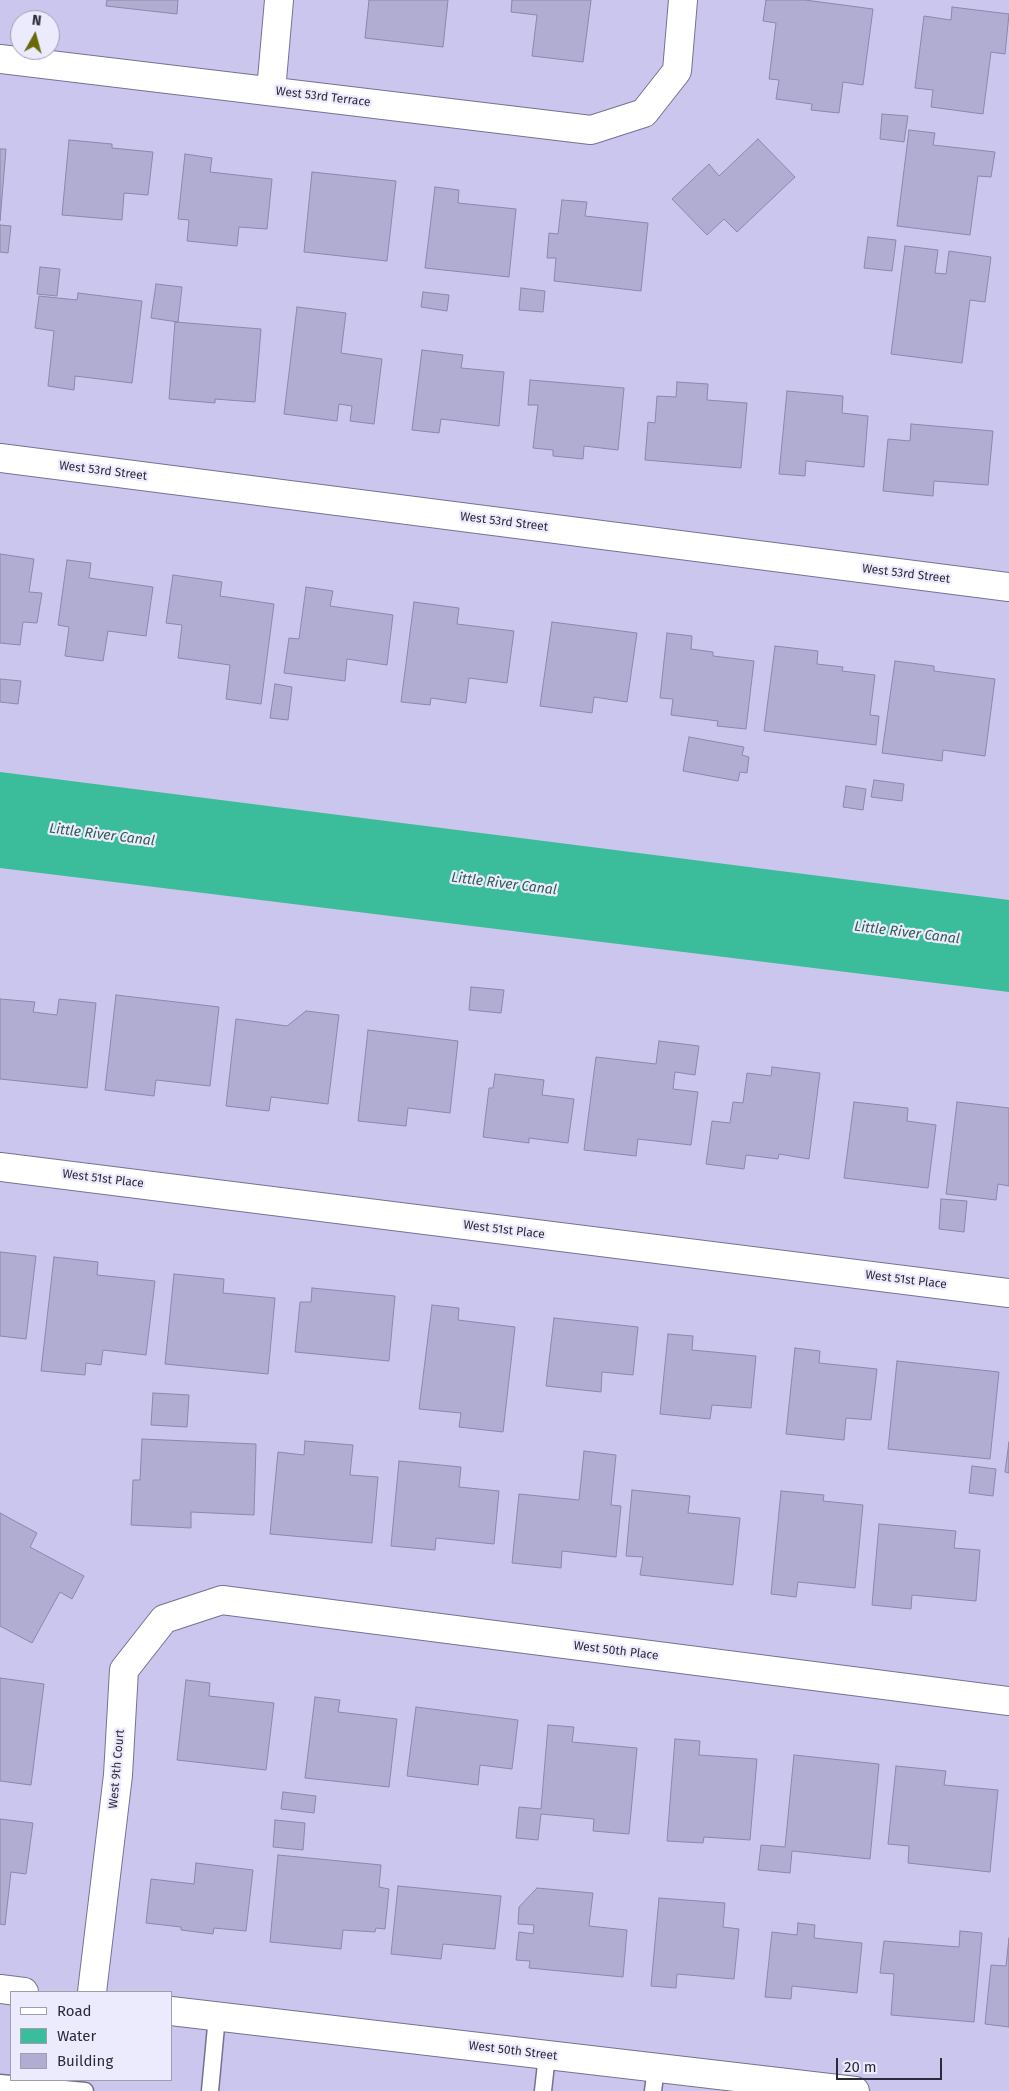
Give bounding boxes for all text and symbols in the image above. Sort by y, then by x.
north arrow [10,10,60,60]
text: N [31,12,42,30]
street label: West 53rd Terrace [275,84,371,110]
street label: West 53rd Street [58,458,148,484]
street label: West 53rd Street [459,509,549,535]
street label: West 53rd Street [861,561,951,587]
water label: Little River Canal [48,820,156,850]
water label: Little River Canal [450,869,558,899]
water label: Little River Canal [853,918,961,948]
street label: West 51st Place [61,1167,145,1191]
street label: West 51st Place [462,1218,546,1242]
street label: West 51st Place [864,1268,948,1292]
street label: West 50th Place [573,1639,659,1663]
street label: West 9th Court [106,1729,128,1809]
legend [10,1991,172,2081]
text: Road [57,2002,92,2020]
text: Water [57,2027,96,2045]
street label: West 50th Street [468,2038,558,2064]
scale bar [839,2048,945,2080]
text: Building [57,2052,113,2070]
text: 20 m [844,2058,877,2076]

